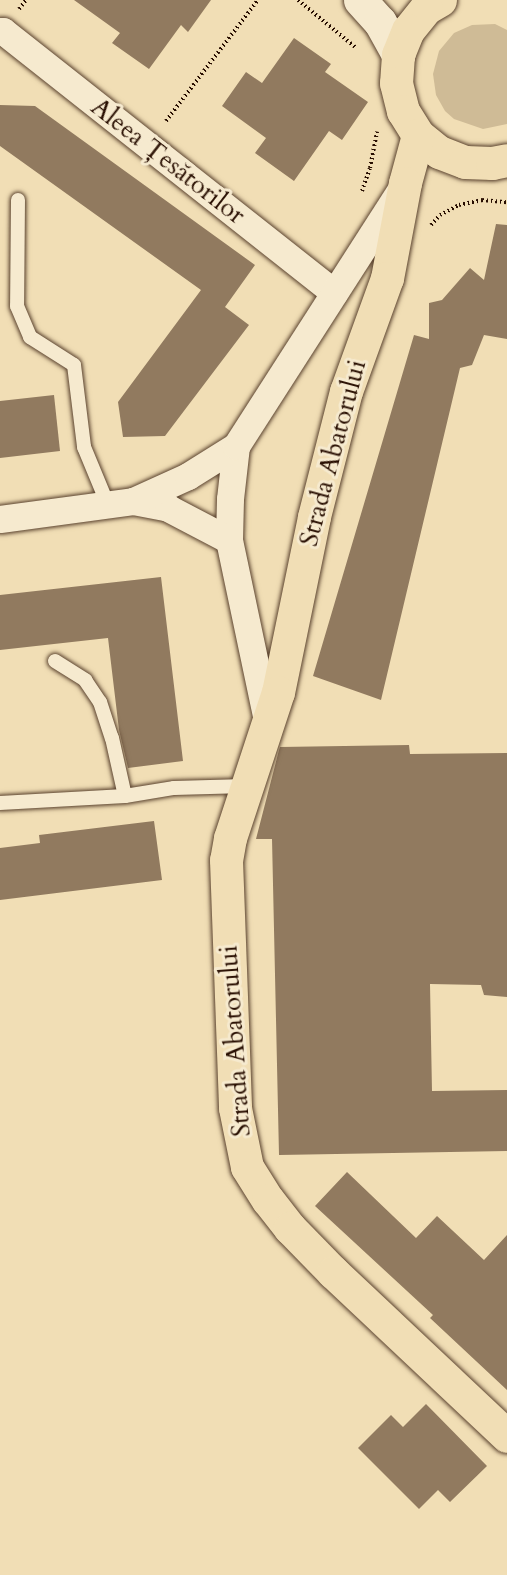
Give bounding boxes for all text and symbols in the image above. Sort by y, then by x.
street label: Aleea Țesătorilor [85,91,251,231]
street label: Strada Abatorului [293,356,373,550]
street label: Strada Abatorului [213,944,257,1138]

